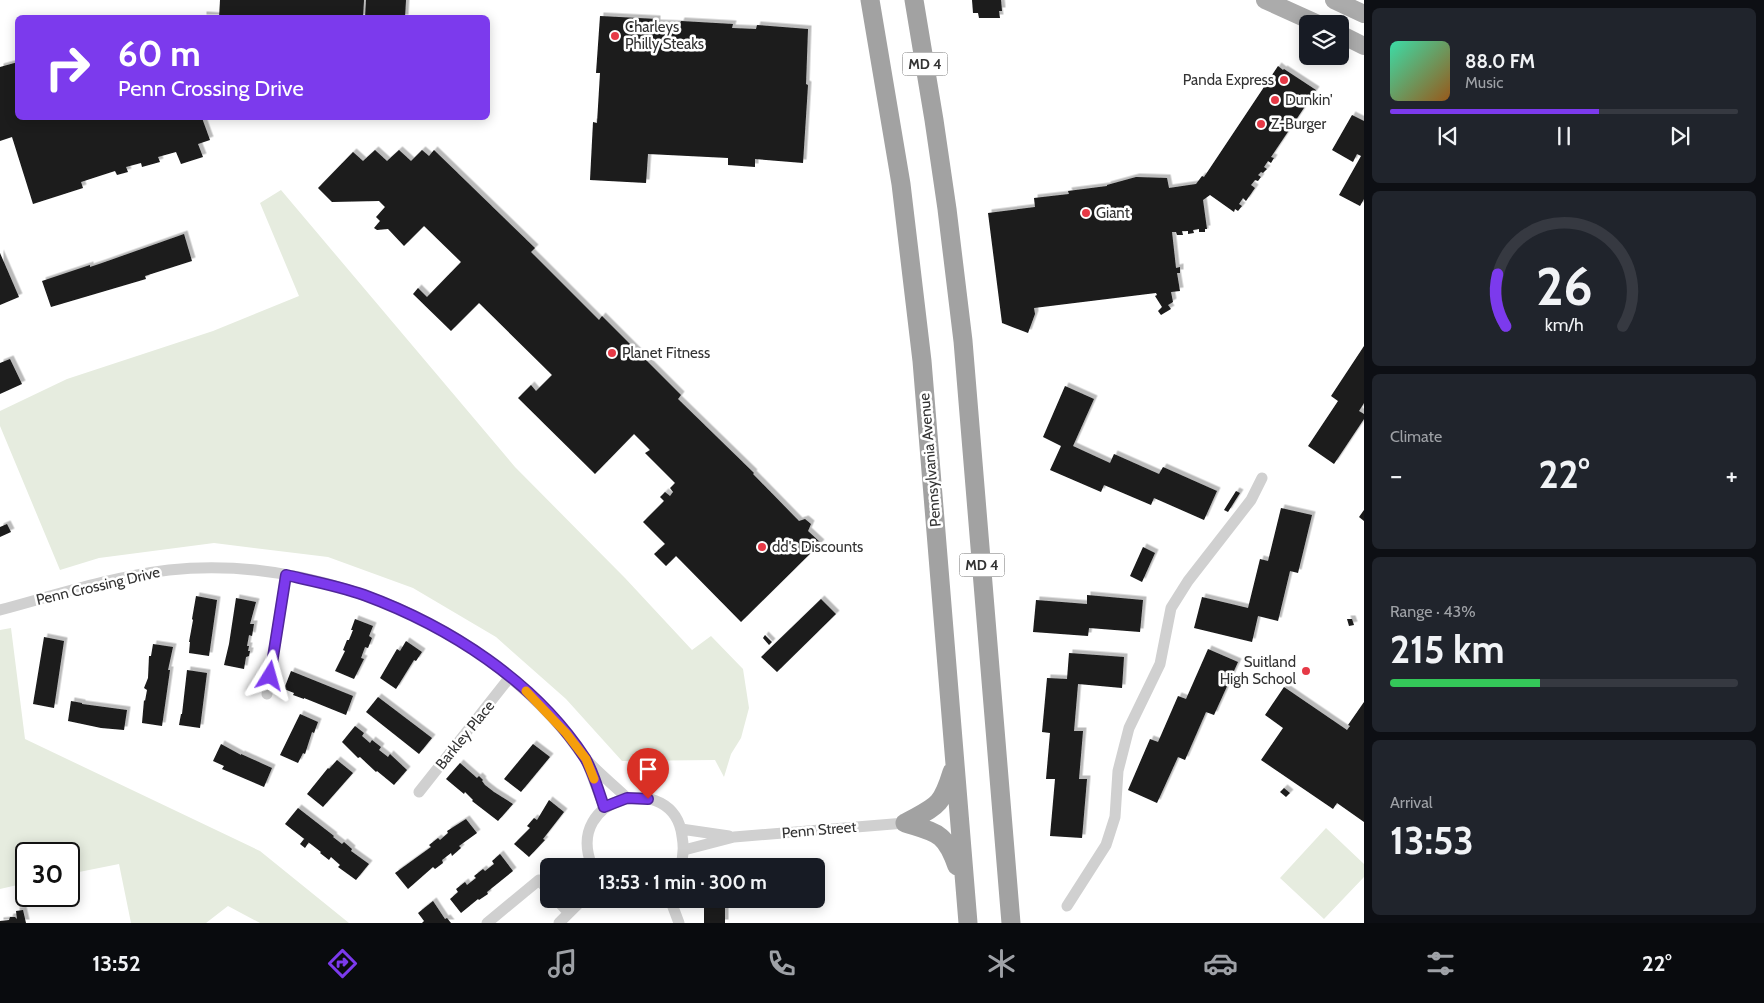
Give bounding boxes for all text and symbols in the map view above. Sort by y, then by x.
map controls [1299,15,1349,65]
button: layers [1299,15,1349,65]
place label: Charleys Philly Steaks [625,18,704,53]
marker: Charleys Philly Steaks [609,30,621,42]
text: 60 m [118,32,201,75]
icon: right [35,35,100,100]
text: 88.0 FM [1465,50,1535,73]
road number: MD 4 [902,52,948,76]
place label: Panda Express [1183,71,1274,89]
text: Music [1465,73,1503,92]
marker: Panda Express [1278,74,1290,86]
text: Penn Crossing Drive [118,75,304,102]
place label: Dunkin' [1285,91,1333,109]
marker: Dunkin' [1269,94,1281,106]
place label: Z-Burger [1271,115,1327,133]
marker: Z-Burger [1255,118,1267,130]
icon: previous [1434,122,1462,150]
icon: pause [1550,122,1578,150]
icon: next [1666,122,1694,150]
place label: Giant [1096,204,1130,222]
marker: Giant [1080,207,1092,219]
text: 26 [1536,255,1592,318]
text: km/h [1544,314,1584,335]
place label: Planet Fitness [622,344,710,362]
marker: Planet Fitness [606,347,618,359]
street label: Pennsylvania Avenue [915,392,945,528]
text: Climate [1390,427,1442,446]
text: 22° [1538,451,1590,498]
text: − [1390,458,1402,492]
text: + [1726,458,1738,492]
place label: dd's Discounts [772,538,863,556]
marker: dd's Discounts [756,541,768,553]
road number: MD 4 [960,554,1004,576]
street label: Penn Crossing Drive [34,563,162,609]
text: Range · 43% [1390,602,1476,621]
text: 215 km [1390,626,1505,673]
position arrow [243,649,295,701]
place label: Suitland High School [1220,653,1296,688]
marker: Suitland High School [1300,665,1312,677]
street label: Barkley Place [432,697,498,773]
pin [627,748,669,799]
icon: arrive [634,755,662,783]
text: Arrival [1390,793,1433,812]
text: 13:53 [1390,817,1474,864]
street label: Penn Street [781,818,857,842]
speed limit sign: 30 [15,842,80,907]
text: 13:53 · 1 min · 300 m [598,871,767,894]
icon: directions [325,946,360,981]
icon: music [545,946,580,981]
icon: phone [764,946,799,981]
icon: climate [984,946,1019,981]
icon: car [1203,946,1238,981]
icon: filters [1423,946,1458,981]
text: 13:52 [92,950,141,977]
text: 22° [1642,950,1672,977]

